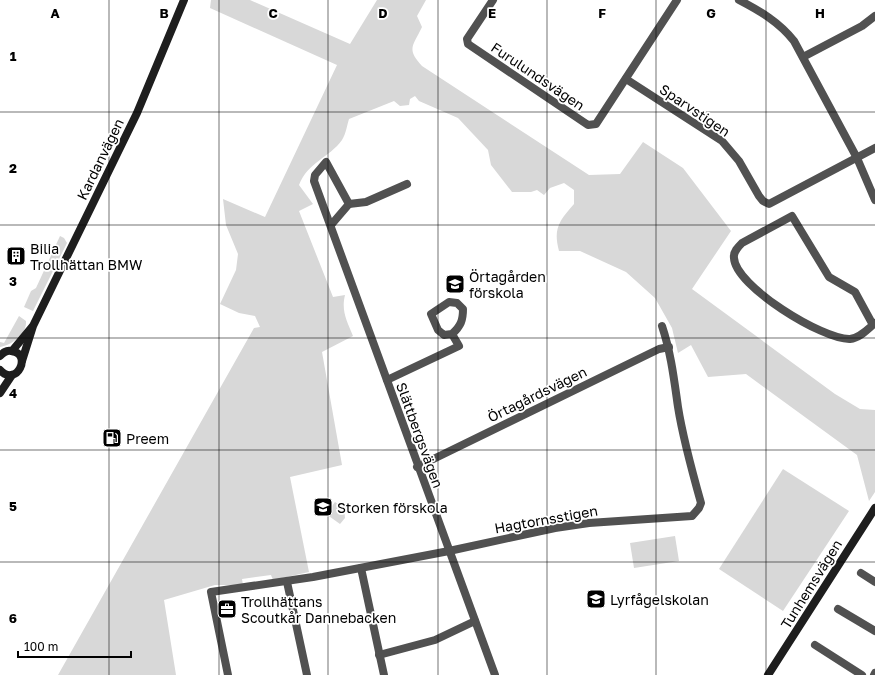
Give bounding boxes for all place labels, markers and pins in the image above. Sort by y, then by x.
place label: Bilia Trollhättan BMW [30,240,143,273]
building icon: Bilia Trollhättan BMW [5,245,27,267]
place label: Örtagården förskola [469,268,546,301]
school or university icon: Örtagården förskola [444,273,466,295]
fuel station icon: Preem [101,427,123,449]
place label: Preem [126,430,169,447]
school or university icon: Storken förskola [312,496,334,518]
place label: Storken förskola [337,499,448,516]
school or university icon: Lyrfågelskolan [585,588,607,610]
place label: Lyrfågelskolan [610,591,709,608]
place label: Trollhättans Scoutkår Dannebacken [241,593,396,626]
office icon: Trollhättans Scoutkår Dannebacken [216,598,238,620]

